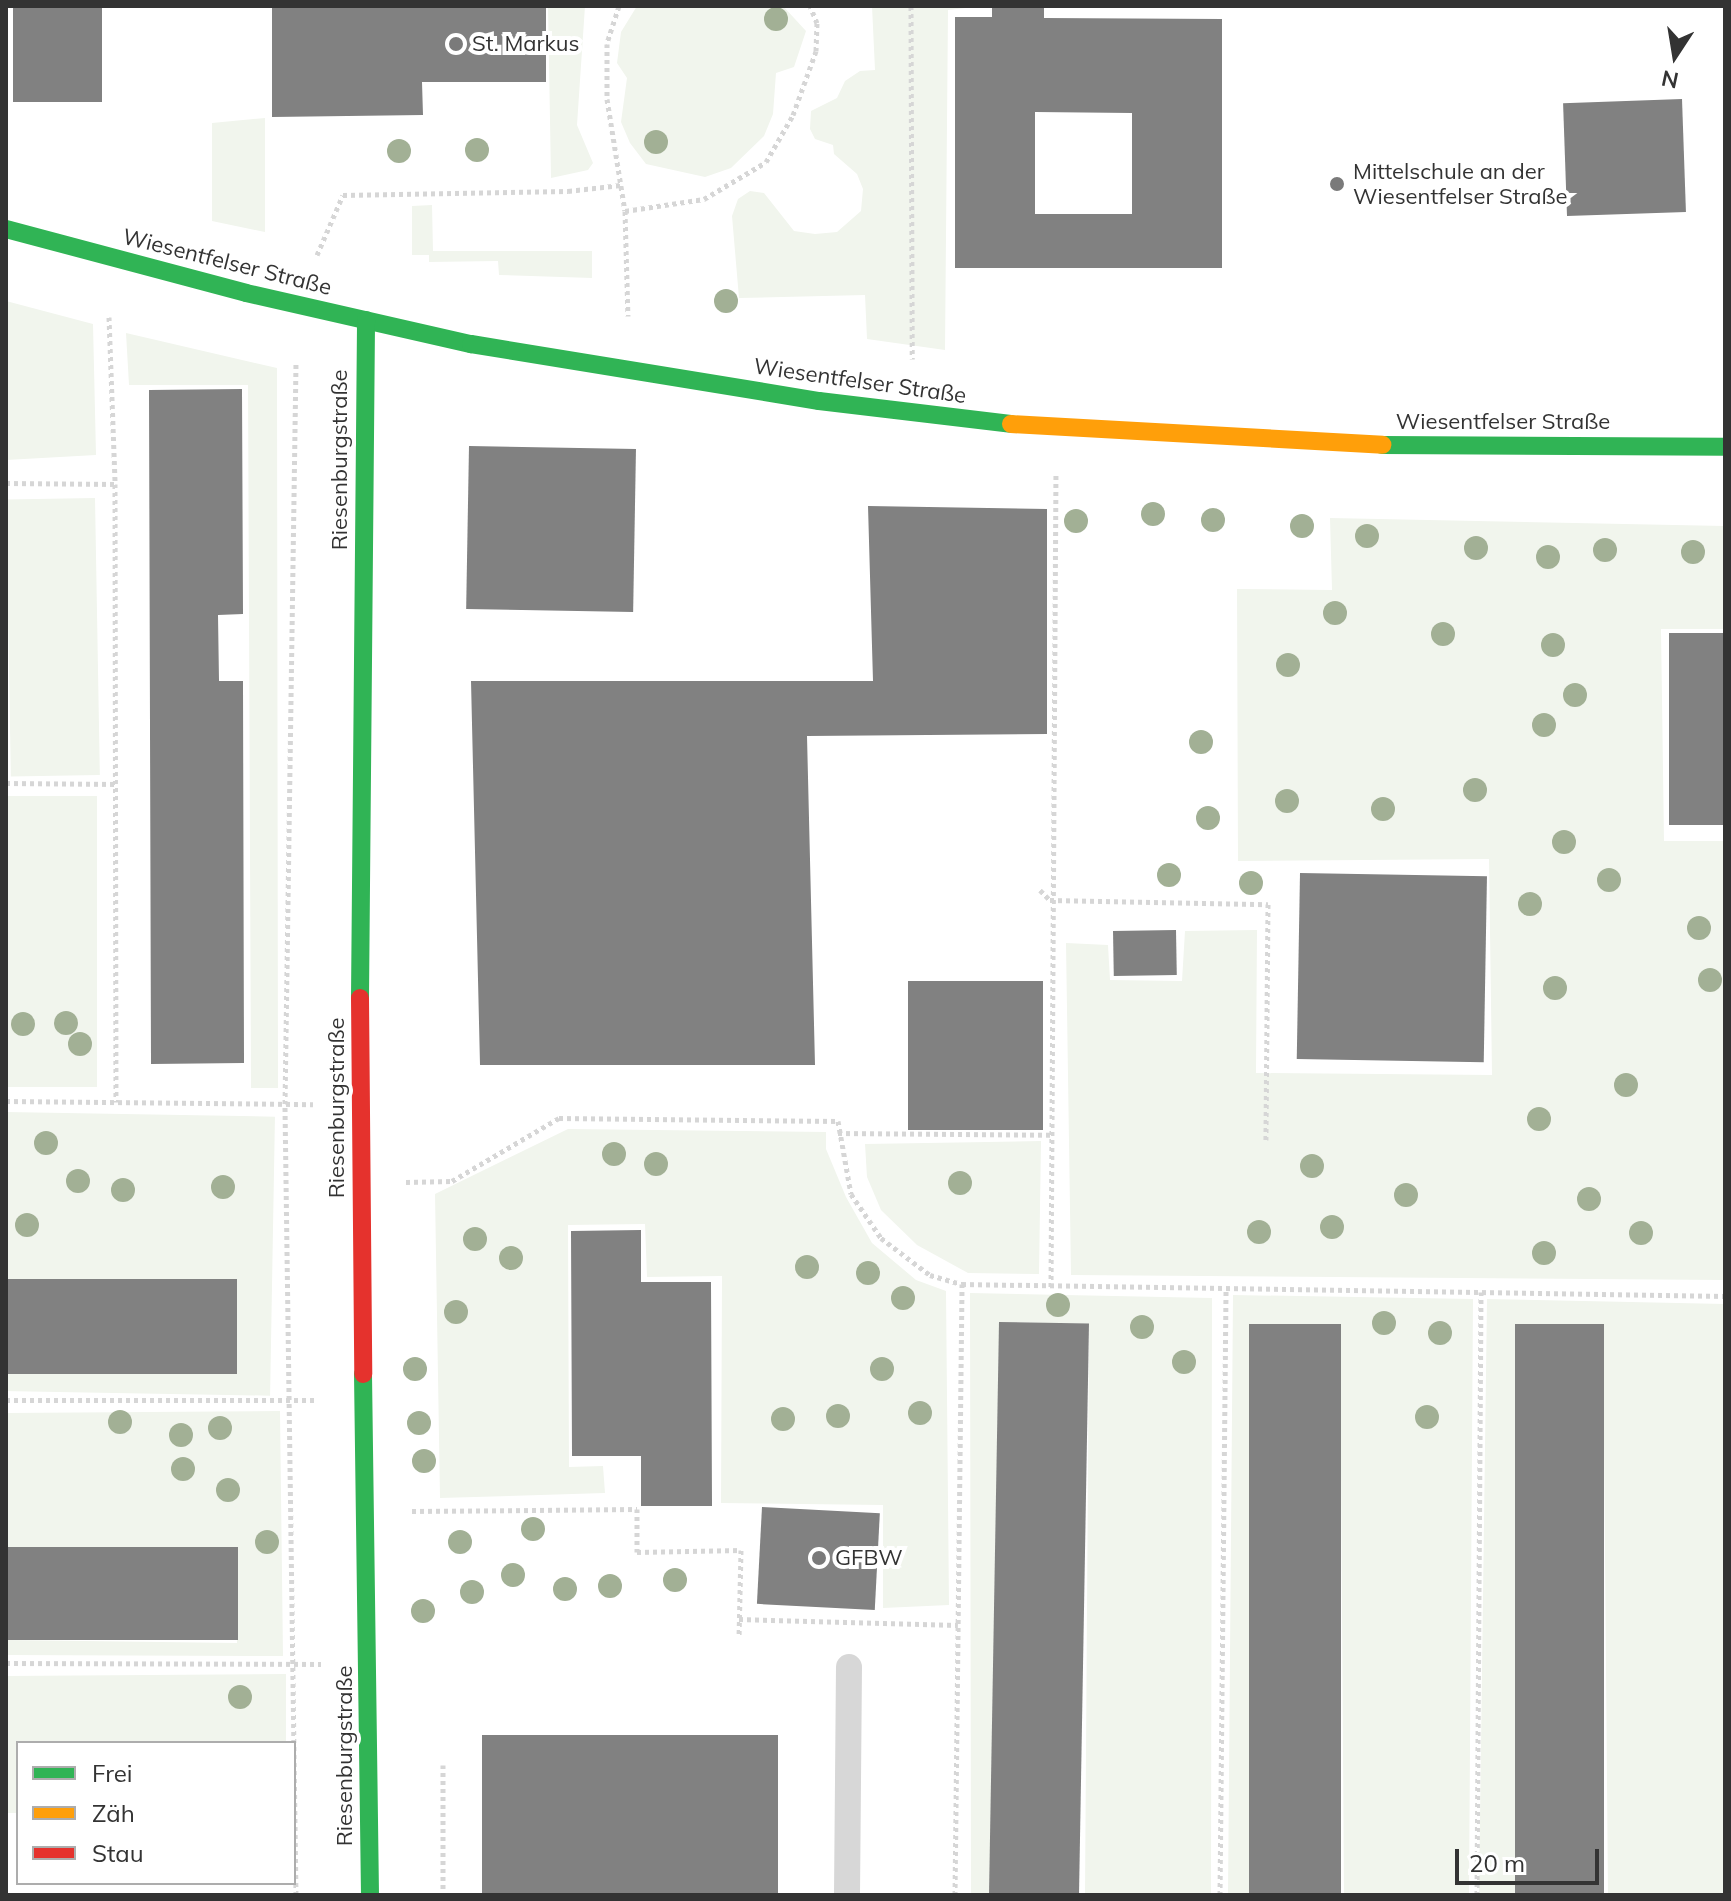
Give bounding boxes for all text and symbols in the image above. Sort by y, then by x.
north arrow [1635,16,1715,96]
place label: St. Markus [472,31,579,57]
marker: St. Markus [447,35,465,53]
text: N [1659,64,1681,95]
place label: Mittelschule an der Wiesentfelser Straße [1353,158,1567,210]
marker: Mittelschule an der Wiesentfelser Straße [1328,175,1346,193]
street label: Wiesentfelser Straße [120,223,334,301]
street label: Wiesentfelser Straße [752,353,968,409]
street label: Riesenburgstraße [327,370,353,550]
street label: Wiesentfelser Straße [1396,409,1610,435]
street label: Riesenburgstraße [324,1018,350,1198]
place label: GFBW [835,1545,903,1571]
marker: GFBW [810,1549,828,1567]
street label: Riesenburgstraße [332,1666,358,1846]
legend [16,1741,296,1885]
text: Frei [92,1758,133,1788]
text: Zäh [92,1798,135,1828]
scale bar [1459,1833,1603,1883]
text: Stau [92,1838,144,1868]
text: 20 m [1469,1848,1525,1878]

